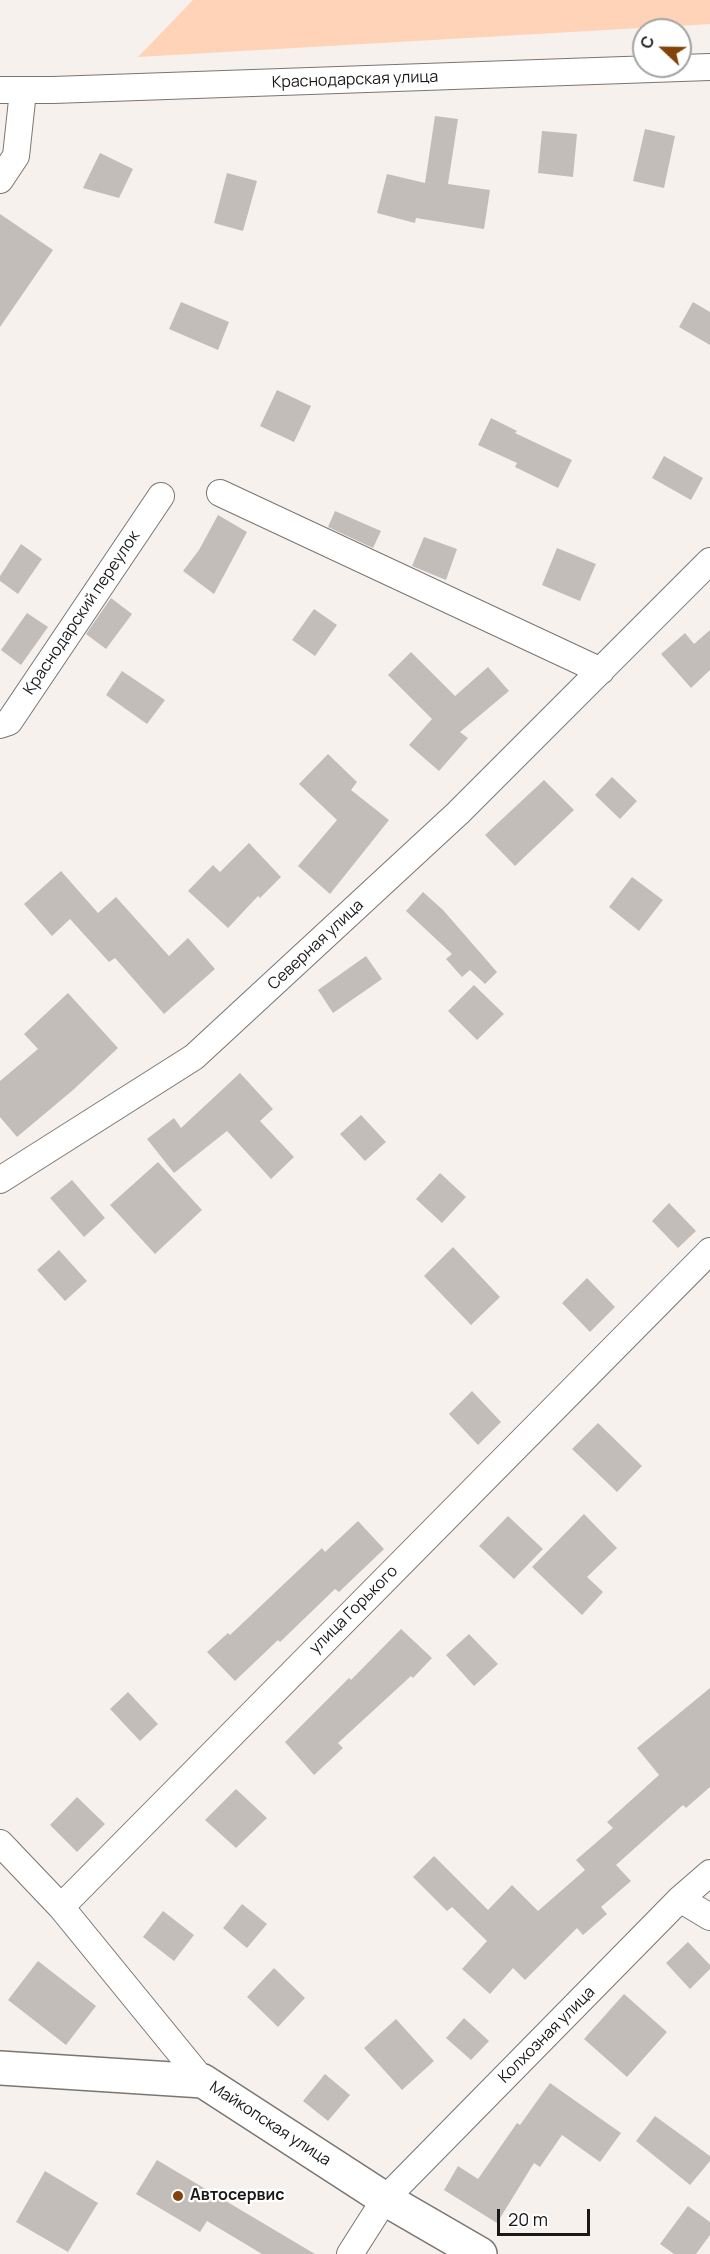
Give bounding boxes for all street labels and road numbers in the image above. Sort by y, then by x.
street label: Краснодарская улица [271,68,439,92]
street label: Краснодарский переулок [20,527,144,699]
street label: Северная улица [264,896,368,994]
street label: улица Горького [306,1562,402,1658]
street label: Колхозная улица [495,1983,599,2087]
street label: Майкопская улица [206,2078,334,2170]

